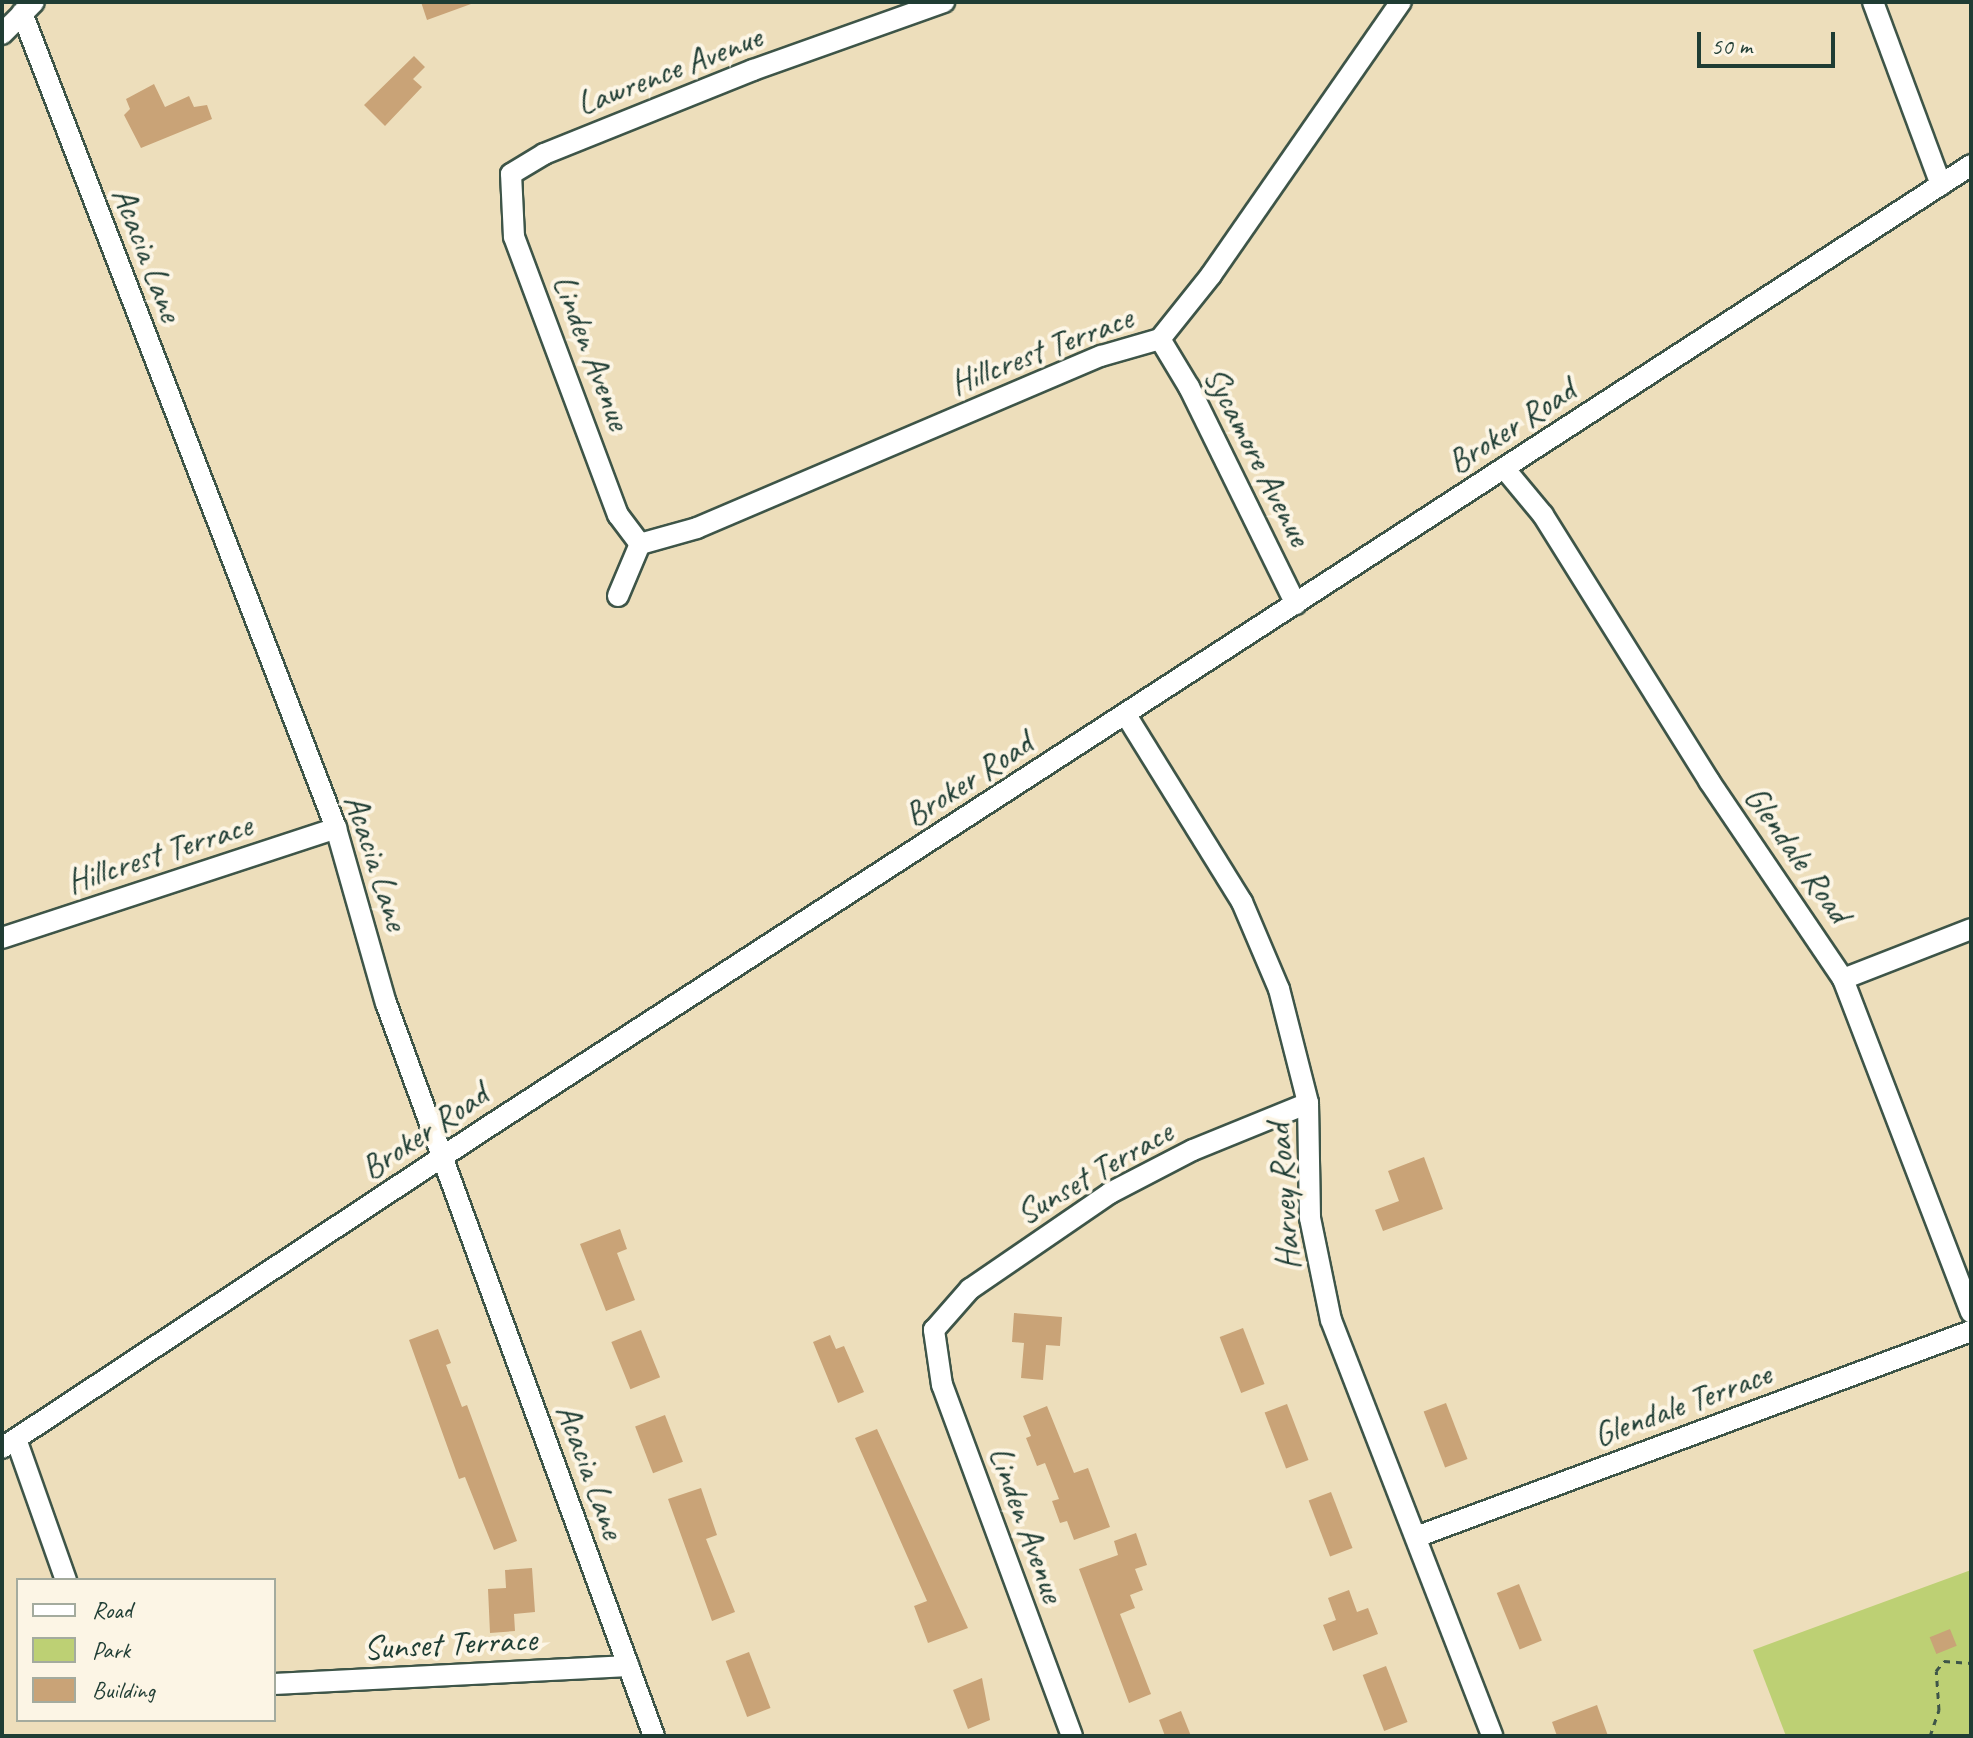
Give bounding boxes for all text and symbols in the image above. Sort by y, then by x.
street label: Lawrence Avenue [571,16,767,124]
scale bar [1701,16,1839,66]
text: 50 m [1711,31,1752,61]
street label: Acacia Lane [104,181,192,327]
street label: Linden Avenue [544,269,640,435]
street label: Hillcrest Terrace [945,297,1137,403]
street label: Sycamore Avenue [1196,360,1320,552]
street label: Broker Road [1440,370,1582,482]
street label: Broker Road [897,723,1039,835]
street label: Glendale Road [1736,778,1860,930]
street label: Acacia Lane [336,789,418,935]
street label: Hillcrest Terrace [62,804,256,902]
street label: Broker Road [353,1074,495,1188]
street label: Sunset Terrace [1010,1112,1178,1232]
street label: Harvey Road [1258,1123,1308,1271]
street label: Glendale Terrace [1587,1353,1777,1455]
street label: Acacia Lane [548,1398,634,1544]
street label: Linden Avenue [980,1441,1074,1607]
legend [16,1578,276,1722]
text: Road [92,1595,132,1625]
street label: Sunset Terrace [363,1618,537,1668]
text: Park [92,1635,130,1665]
text: Building [92,1675,155,1705]

